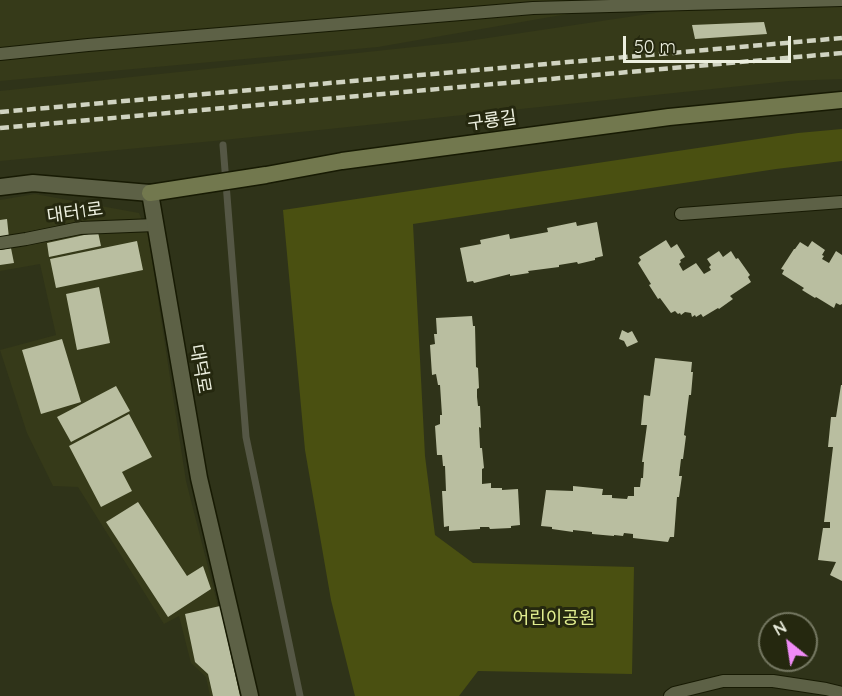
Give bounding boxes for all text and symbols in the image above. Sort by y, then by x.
scale bar [626,24,794,62]
text: 50 m [634,35,676,58]
street label: 구룡길 [466,107,518,135]
street label: 대터1로 [46,198,104,228]
street label: 대덕로 [185,343,215,395]
park label: 어린이공원 [513,608,595,630]
north arrow [758,612,818,672]
text: N [770,617,790,640]

